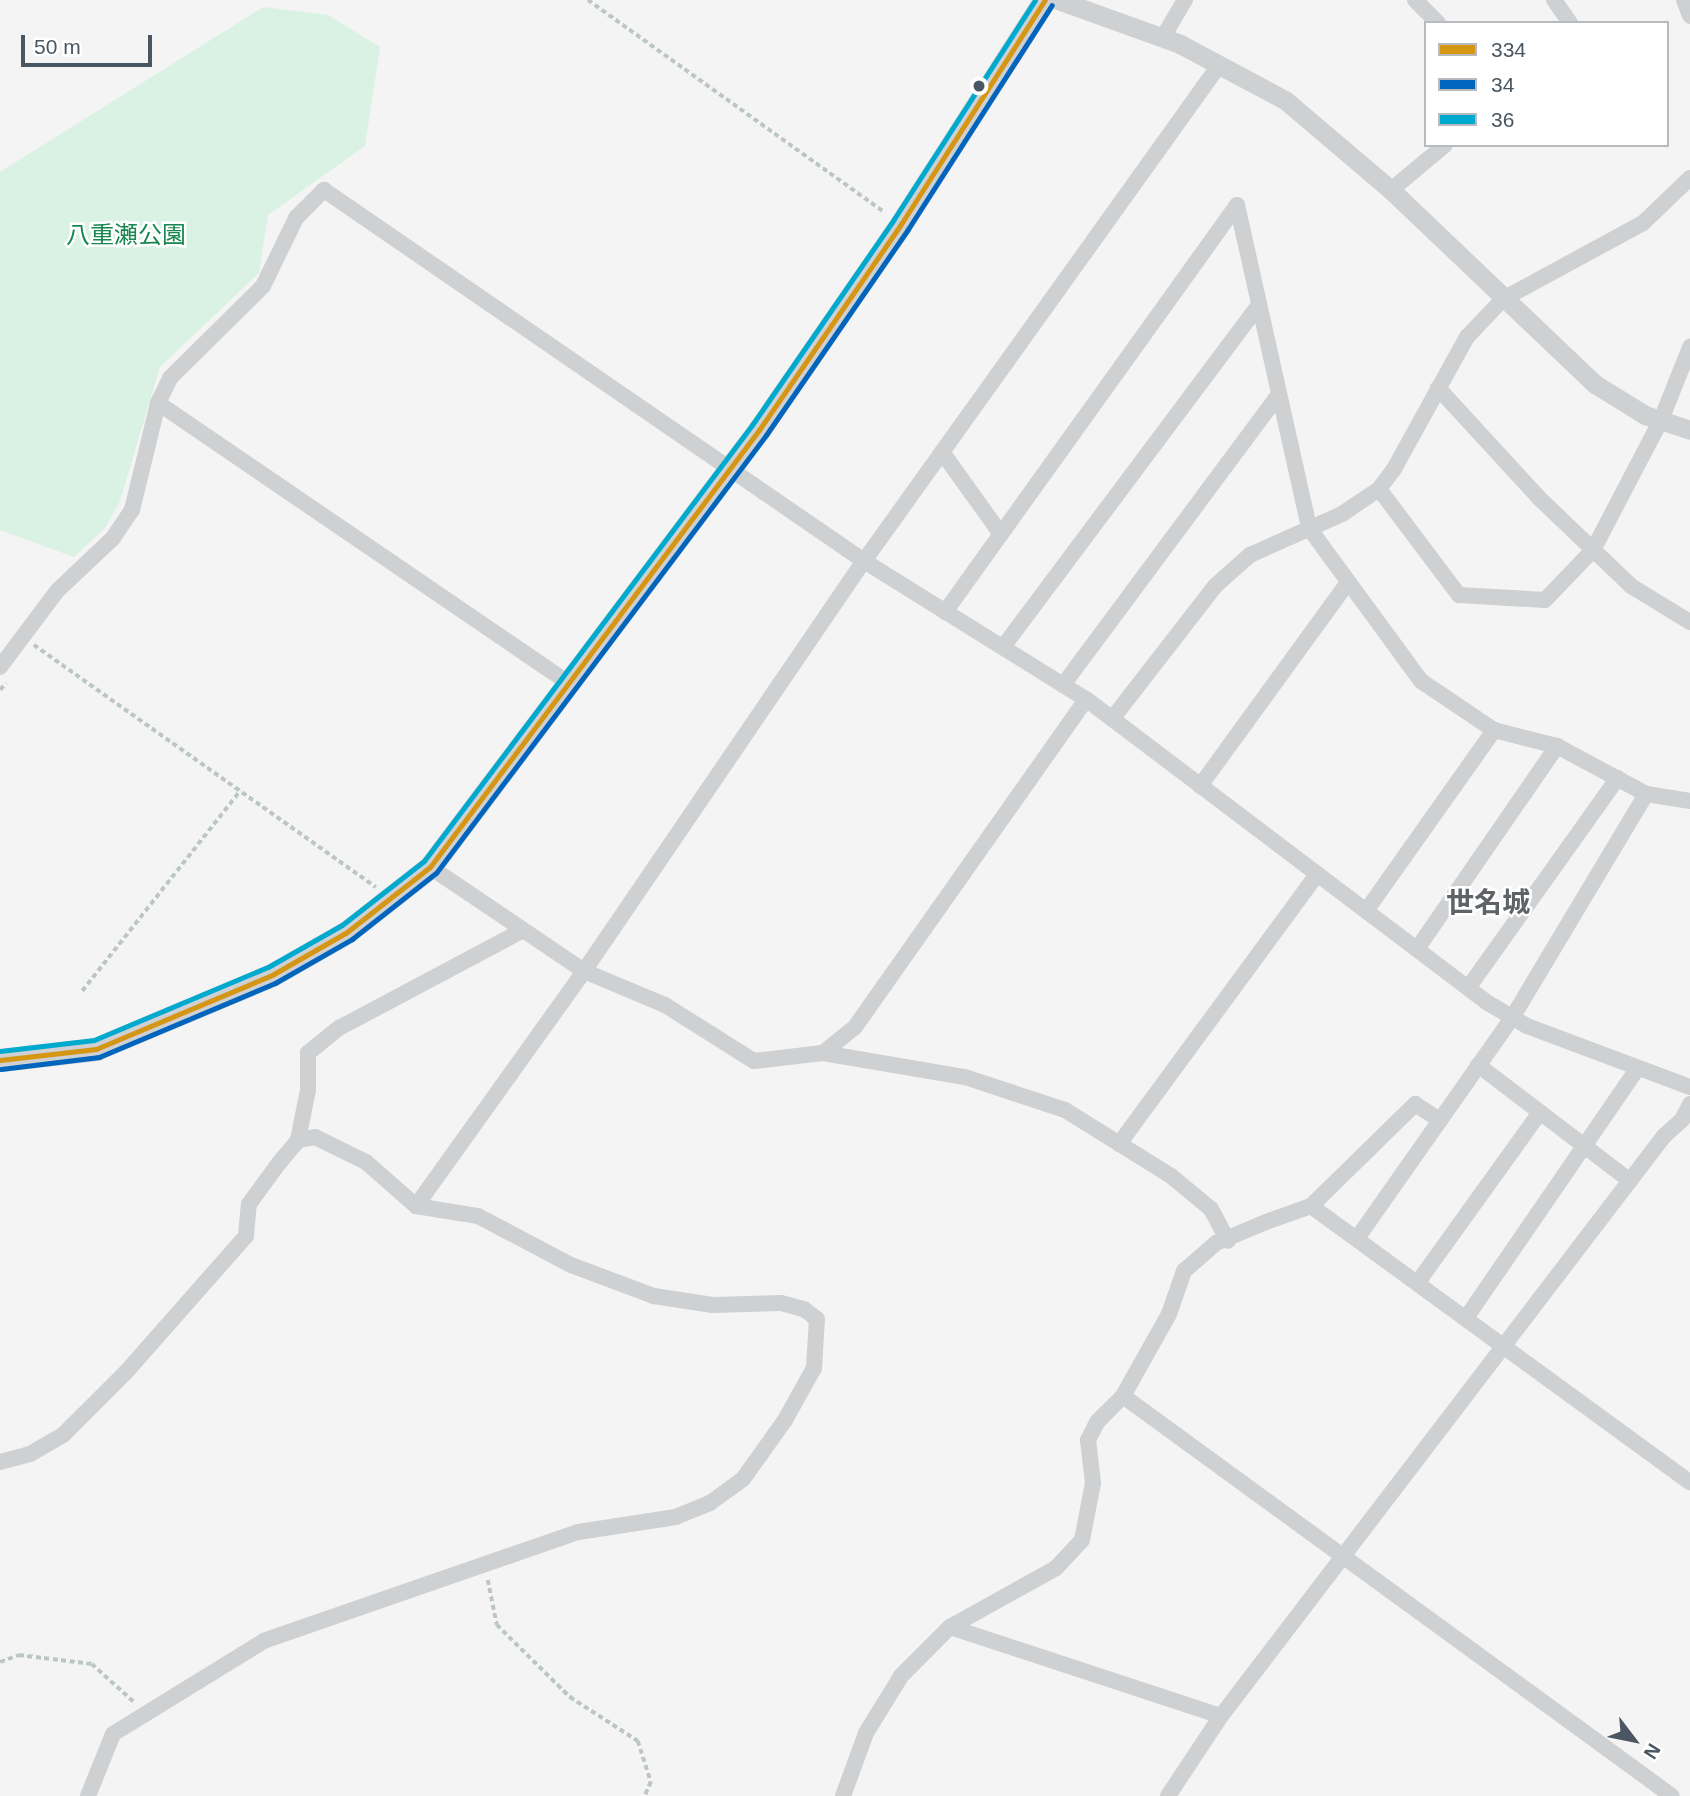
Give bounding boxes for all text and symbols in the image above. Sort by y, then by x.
scale bar [24,21,156,65]
legend [1424,21,1669,147]
text: 50 m [34,35,81,58]
text: 334 [1491,38,1526,61]
text: 34 [1491,73,1514,96]
unlabelled marker [972,79,986,93]
text: 36 [1491,108,1514,131]
park label: 八重瀬公園 [66,221,186,249]
district label: 世名城 [1446,886,1530,920]
north arrow [1599,1705,1669,1775]
text: N [1640,1740,1665,1763]

